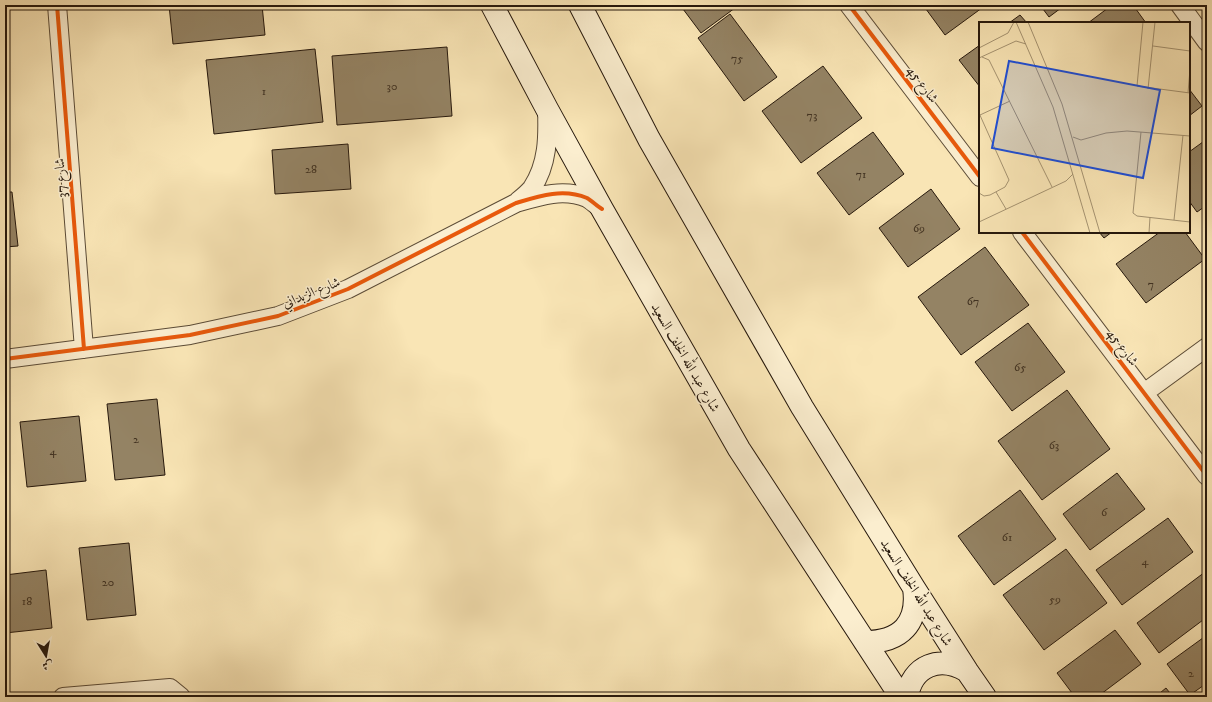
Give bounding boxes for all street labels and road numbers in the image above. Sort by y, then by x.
street label: شارع 45 [901,62,942,108]
street label: شارع 37 [51,157,73,198]
street label: شارع الزبداني [280,273,344,315]
street label: شارع عبد الله الخلف السعيد [645,298,726,417]
street label: شارع 45 [1101,325,1142,371]
street label: شارع عبد الله الخلف السعيد [874,534,959,651]

